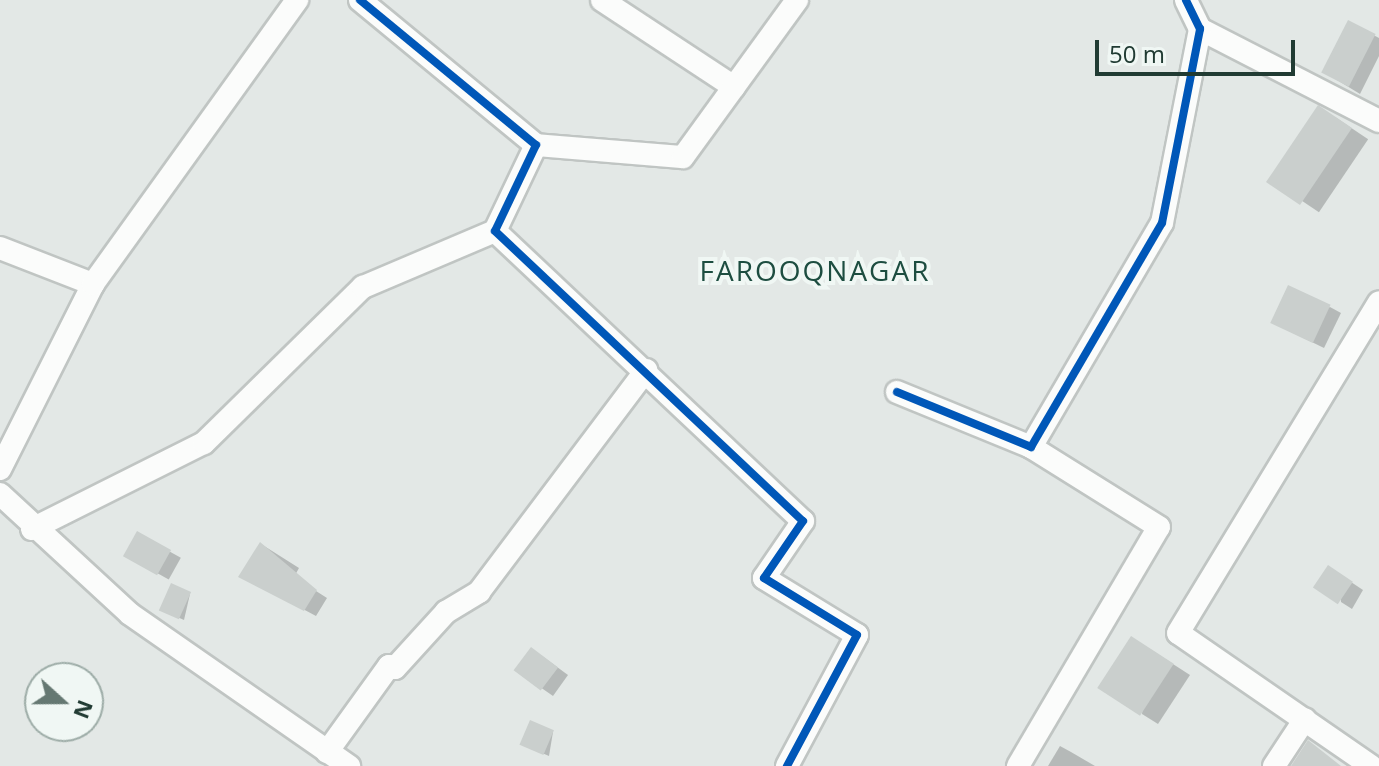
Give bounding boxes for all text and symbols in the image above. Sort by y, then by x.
scale bar [1099,24,1299,74]
text: 50 m [1109,37,1165,70]
district label: FAROOQNAGAR [700,253,930,287]
north arrow [24,662,104,742]
text: N [67,696,102,724]

